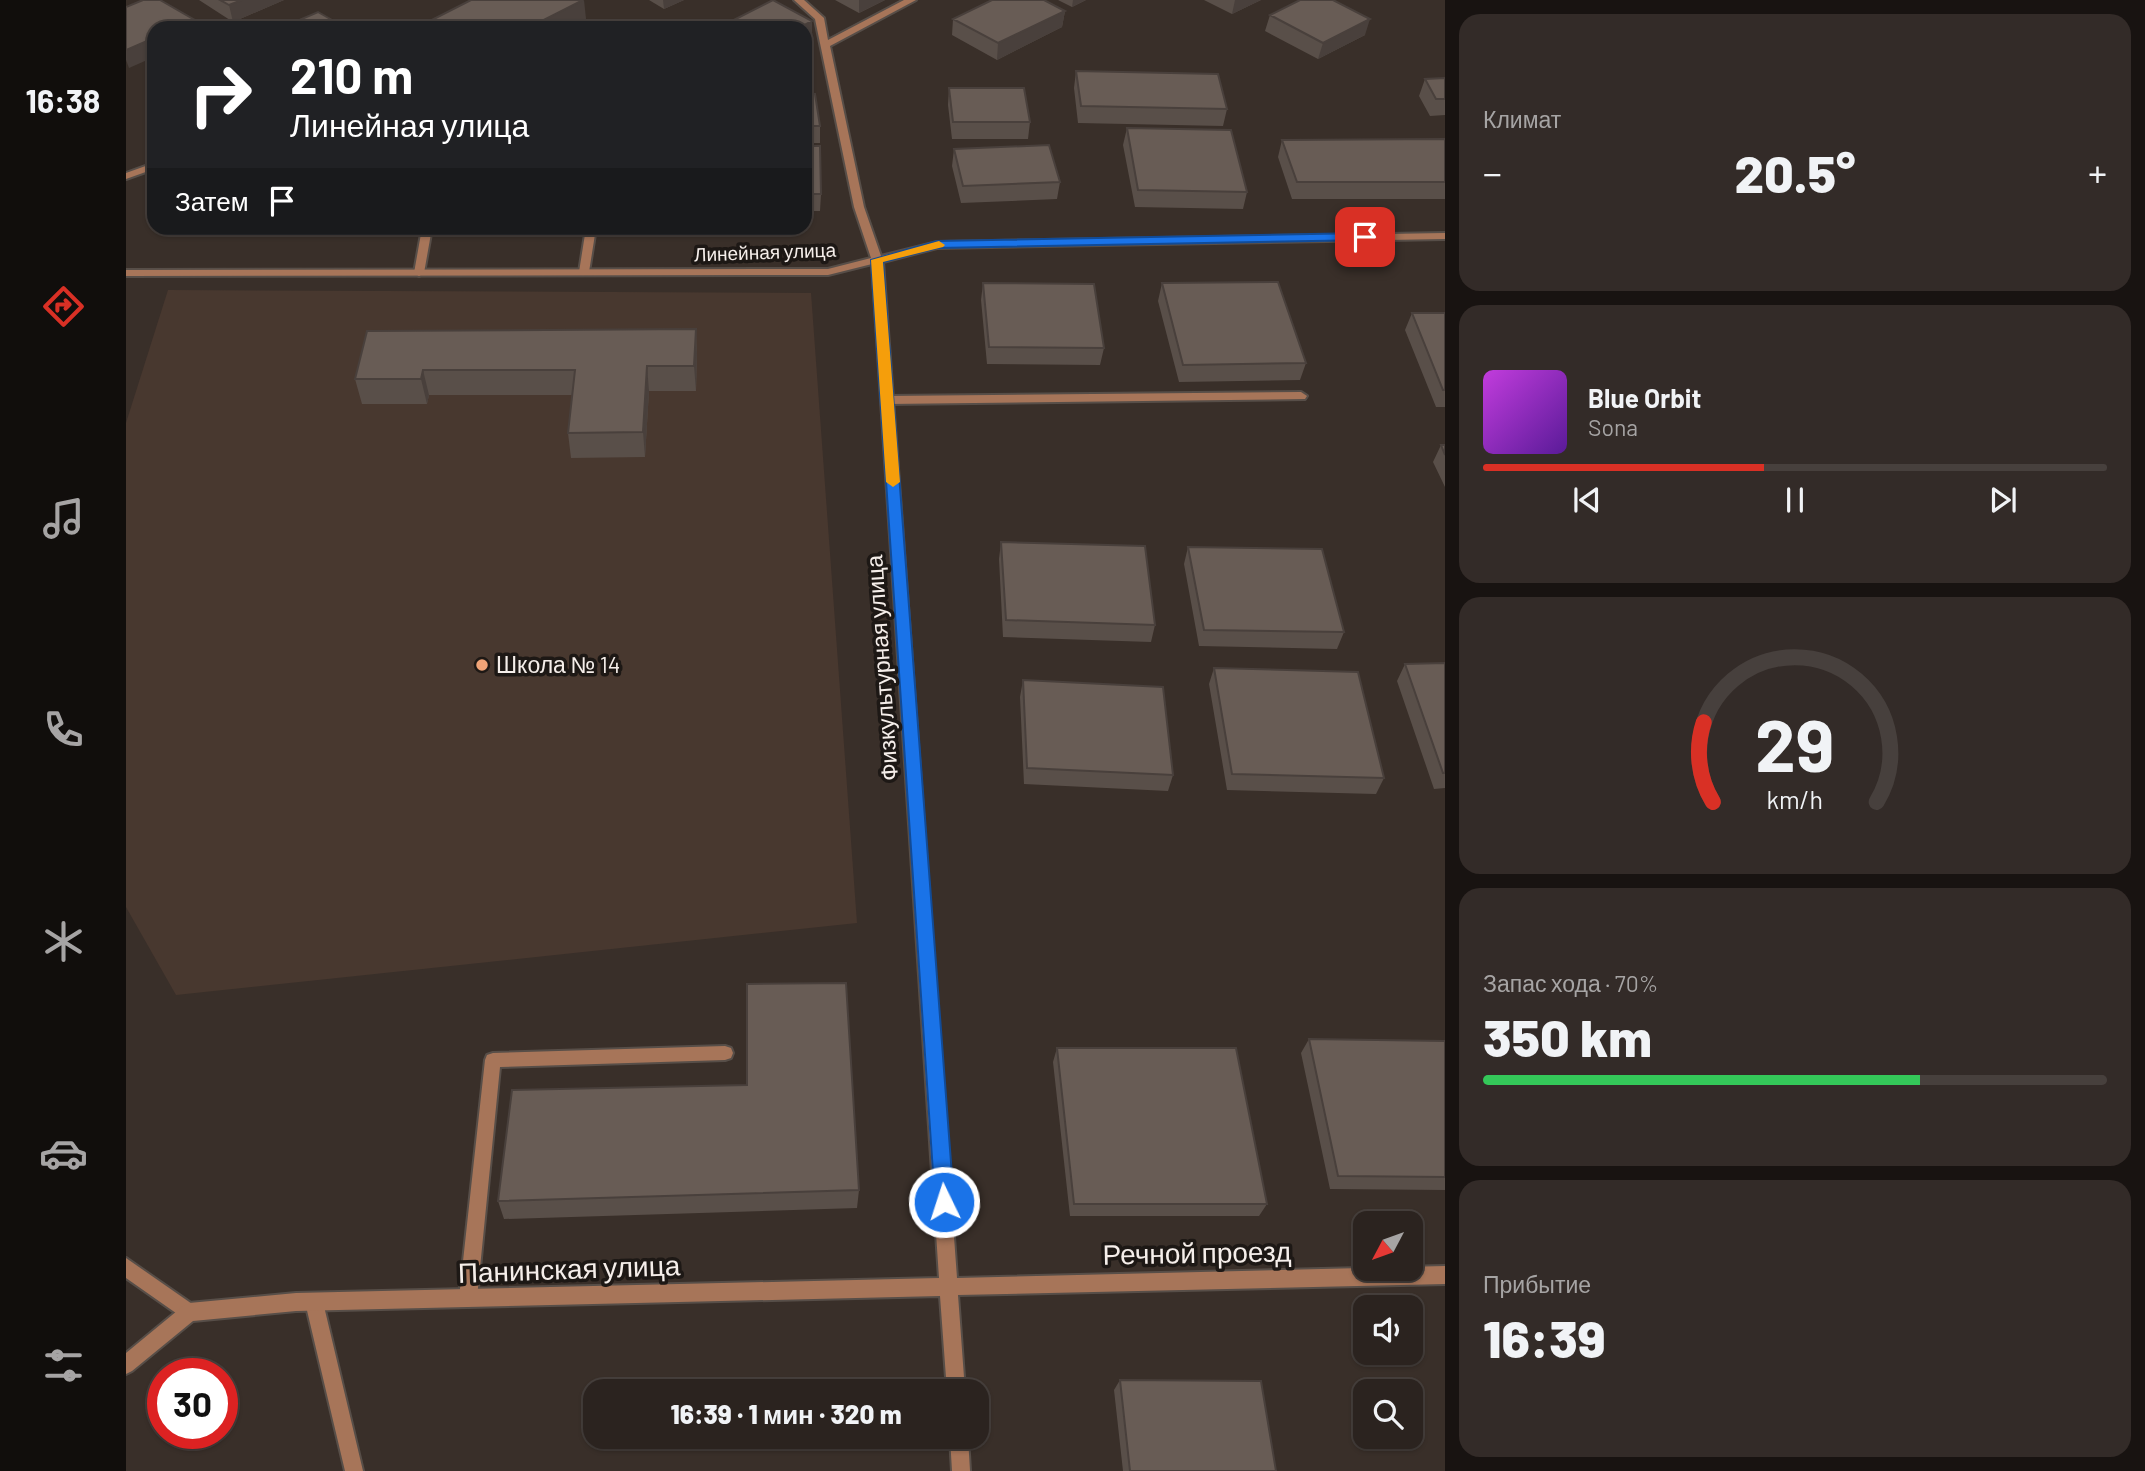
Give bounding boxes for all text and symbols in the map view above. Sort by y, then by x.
text: 210 m [290,45,413,104]
icon: right [175,49,266,140]
text: 16:38 [26,81,100,119]
text: Линейная улица [290,105,529,143]
text: Климат [1483,105,1561,133]
text: 20.5° [1734,141,1856,203]
text: − [1483,149,1502,195]
text: + [2088,149,2107,195]
icon: arrive [263,182,301,220]
text: Затем [175,185,249,216]
pin [1335,207,1395,267]
icon: arrive [1346,218,1384,256]
street label: Линейная улица [694,238,837,265]
icon: directions [39,282,88,331]
text: Blue Orbit [1588,382,1701,413]
text: Sona [1588,413,1638,441]
icon: previous [1568,481,1606,519]
icon: pause [1776,481,1814,519]
icon: next [1984,481,2022,519]
icon: music [39,494,88,543]
street label: Физкультурная улица [859,554,903,782]
place label: Школа № 14 [496,650,621,678]
marker: Школа № 14 [474,657,490,673]
text: 29 [1755,699,1835,787]
icon: phone [39,705,88,754]
text: km/h [1767,783,1823,813]
icon: climate [39,917,88,966]
text: Запас хода · 70% [1483,969,1658,997]
text: 350 km [1483,1005,1652,1067]
icon: car [39,1129,88,1178]
position arrow [907,1165,981,1239]
north arrow [1353,1211,1423,1281]
map controls [1353,1211,1423,1449]
street label: Речной проезд [1102,1233,1292,1271]
street label: Панинская улица [457,1247,681,1289]
text: Прибытие [1483,1270,1591,1298]
button: sound [1353,1295,1423,1365]
text: 16:39 [1483,1306,1605,1368]
icon: filters [39,1341,88,1390]
speed limit sign: 30 [147,1358,238,1449]
button: search [1353,1379,1423,1449]
text: 16:39 · 1 мин · 320 m [671,1398,901,1429]

